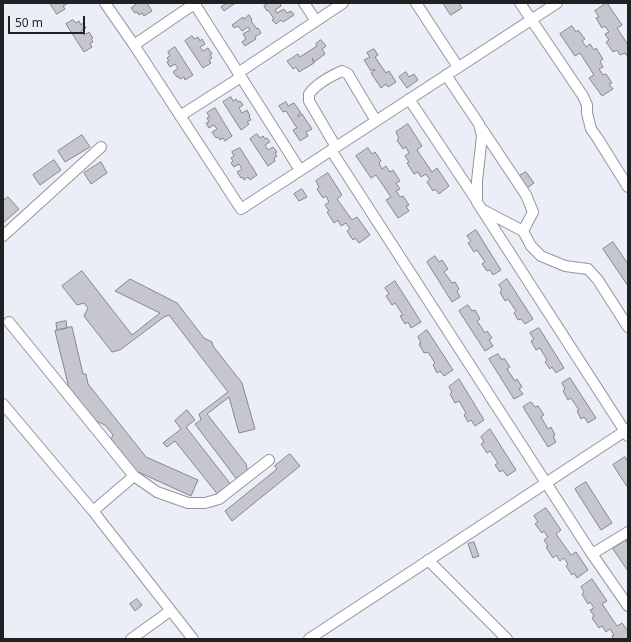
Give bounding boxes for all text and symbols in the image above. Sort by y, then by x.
scale bar [10,8,87,34]
text: 50 m [15,14,43,31]

